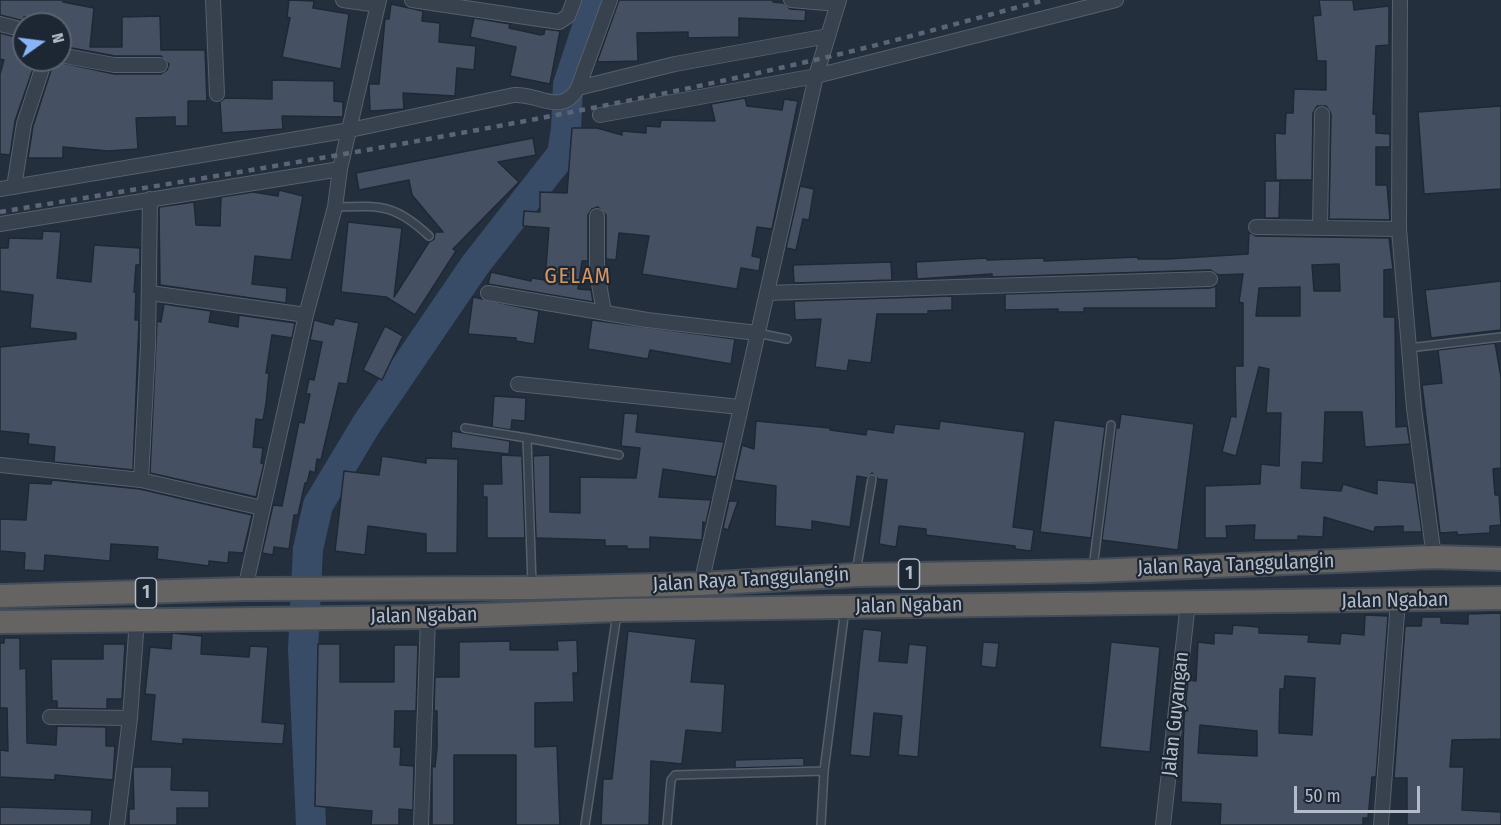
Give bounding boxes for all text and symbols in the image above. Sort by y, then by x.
north arrow [12,12,72,72]
text: N [48,31,68,45]
district label: GELAM [544,264,612,290]
street label: Jalan Raya Tanggulangin [1137,550,1335,580]
road number: 1 [898,559,920,589]
street label: Jalan Raya Tanggulangin [652,563,850,597]
road number: 1 [136,578,156,608]
street label: Jalan Ngaban [1341,588,1449,614]
street label: Jalan Ngaban [855,593,963,619]
street label: Jalan Ngaban [370,603,478,629]
street label: Jalan Guyangan [1158,650,1194,778]
scale bar [1297,774,1423,812]
text: 50 m [1305,785,1341,807]

